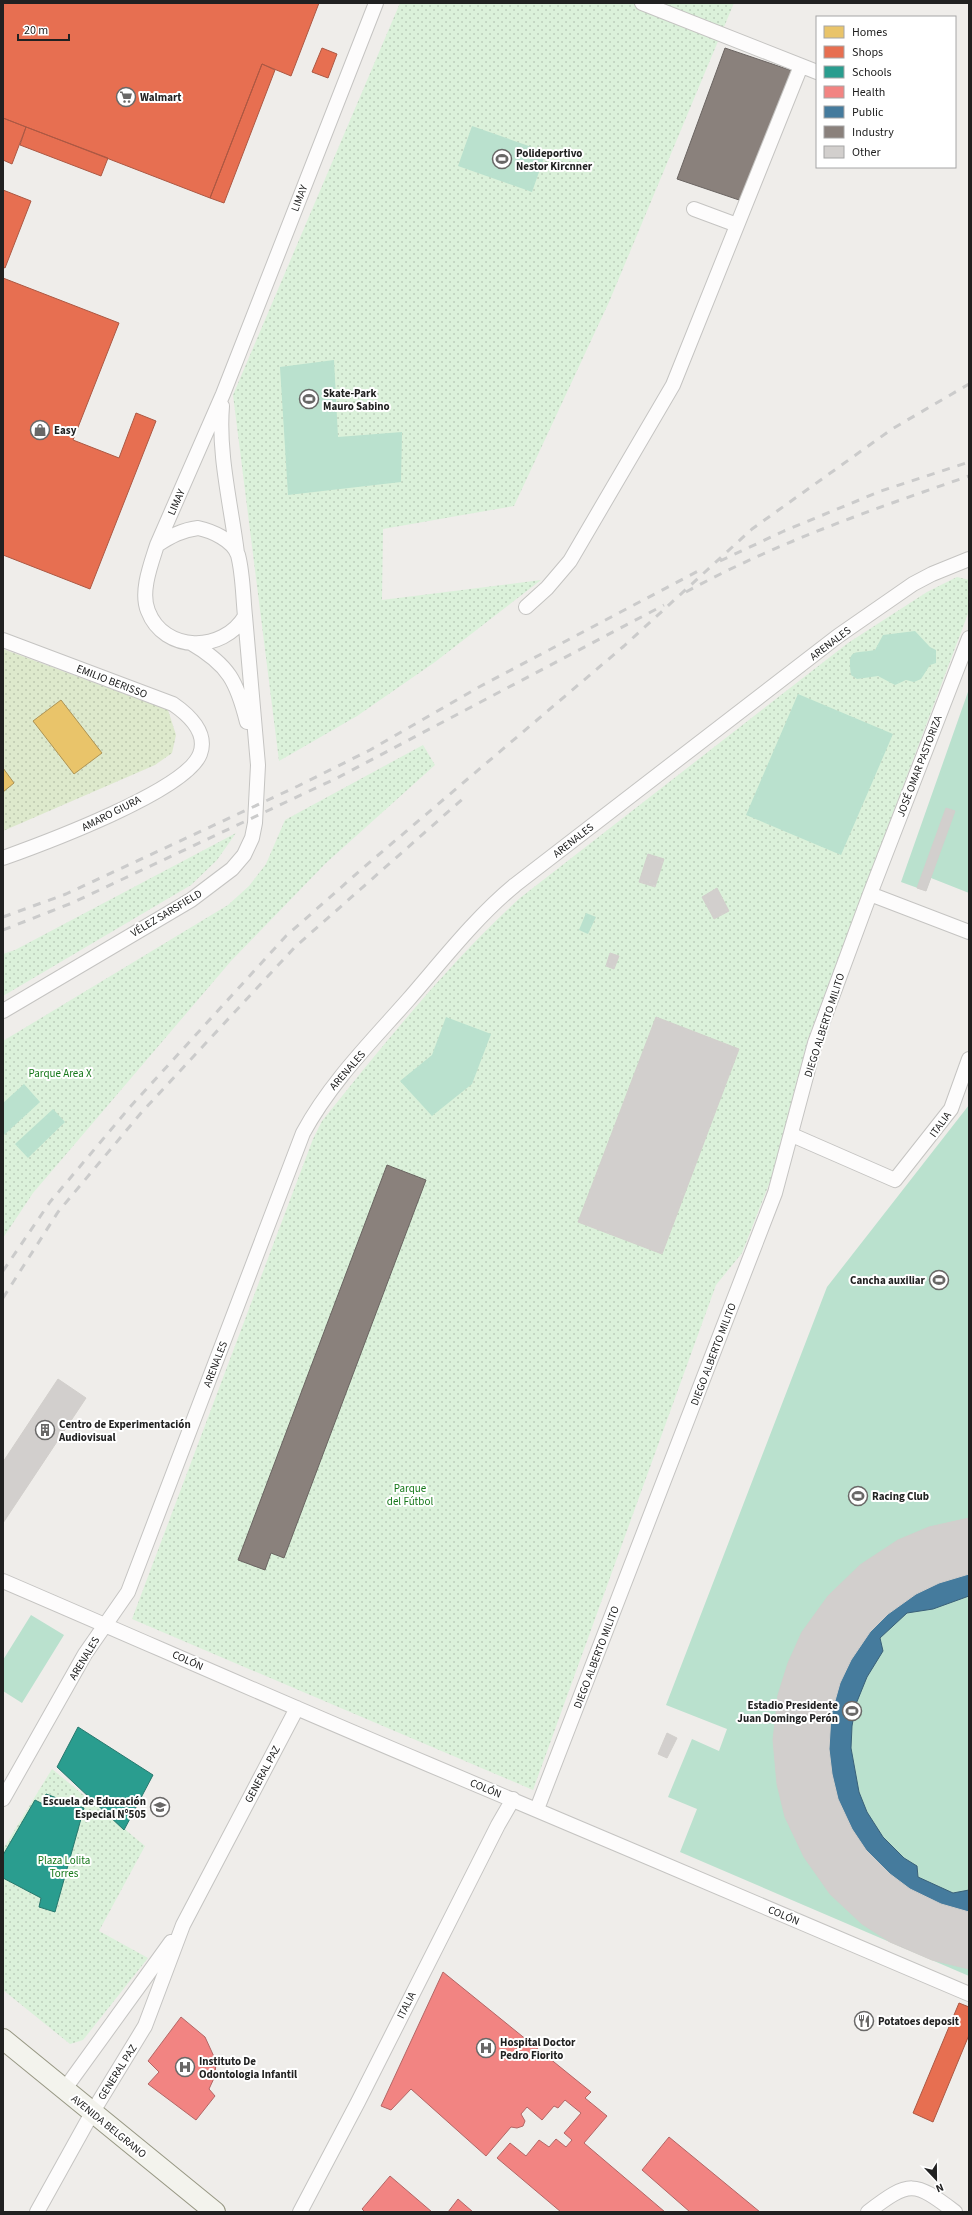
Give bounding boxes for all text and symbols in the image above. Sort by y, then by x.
scale bar [18,16,69,42]
legend [816,16,956,168]
text: 20 m [24,22,48,39]
text: Homes [852,24,887,41]
text: Shops [852,44,883,61]
text: Schools [852,64,892,81]
text: Health [852,84,885,101]
supermarket icon: Walmart [115,86,137,108]
place label: Walmart [140,90,182,105]
text: Public [852,104,884,121]
text: Industry [852,124,894,141]
text: Other [852,144,882,161]
place label: Polideportivo Nestor Kircnner [516,146,593,174]
sports icon: Polideportivo Nestor Kircnner [491,148,513,170]
street label: LIMAY [288,182,312,214]
place label: Skate-Park Mauro Sabino [323,386,390,414]
sports icon: Skate-Park Mauro Sabino [298,388,320,410]
shop icon: Easy [29,419,51,441]
place label: Easy [54,423,77,438]
street label: LIMAY [164,486,189,518]
street label: ARENALES [807,623,854,664]
street label: EMILIO BERISSO [74,661,149,702]
street label: JOSÉ OMAR PASTORIZA [893,713,946,819]
street label: AMARO GIURA [79,792,143,835]
street label: ARENALES [550,820,597,861]
street label: VÉLEZ SARSFIELD [128,886,205,941]
street label: DIEGO ALBERTO MILITO [801,971,848,1079]
street label: ARENALES [326,1047,369,1093]
park label: Parque Area X [28,1066,92,1081]
street label: ITALIA [926,1108,955,1140]
sports icon: Cancha auxiliar [928,1269,950,1291]
place label: Cancha auxiliar [850,1273,926,1288]
street label: DIEGO ALBERTO MILITO [687,1301,740,1408]
street label: ARENALES [200,1339,231,1389]
place label: Centro de Experimentación Audiovisual [58,1417,191,1445]
building icon: Centro de Experimentación Audiovisual [34,1419,56,1441]
park label: Parque del Fútbol [387,1481,433,1509]
sports icon: Racing Club [847,1485,869,1507]
place label: Racing Club [872,1489,929,1504]
street label: DIEGO ALBERTO MILITO [570,1604,623,1711]
street label: ARENALES [66,1634,103,1683]
street label: COLÓN [170,1647,206,1674]
place label: Estadio Presidente Juan Domingo Perón [737,1698,838,1726]
sports icon: Estadio Presidente Juan Domingo Perón [841,1700,863,1722]
street label: GENERAL PAZ [241,1743,284,1805]
street label: COLÓN [468,1775,504,1802]
place label: Escuela de Educación Especial N°505 [43,1794,146,1822]
school or university icon: Escuela de Educación Especial N°505 [149,1796,171,1818]
park label: Plaza Lolita Torres [38,1853,90,1881]
street label: COLÓN [766,1902,802,1929]
street label: ITALIA [393,1989,420,2021]
restaurant icon: Potatoes deposit [853,2010,875,2032]
place label: Potatoes deposit [878,2014,960,2029]
place label: Hospital Doctor Pedro Fiorito [500,2035,576,2063]
hospital icon: Hospital Doctor Pedro Fiorito [475,2037,497,2059]
street label: GENERAL PAZ [94,2042,140,2103]
place label: Instituto De Odontologia Infantil [199,2054,298,2082]
hospital icon: Instituto De Odontologia Infantil [174,2056,196,2078]
street label: AVENIDA BELGRANO [68,2091,149,2161]
north arrow [916,2159,956,2199]
text: N [933,2179,946,2196]

